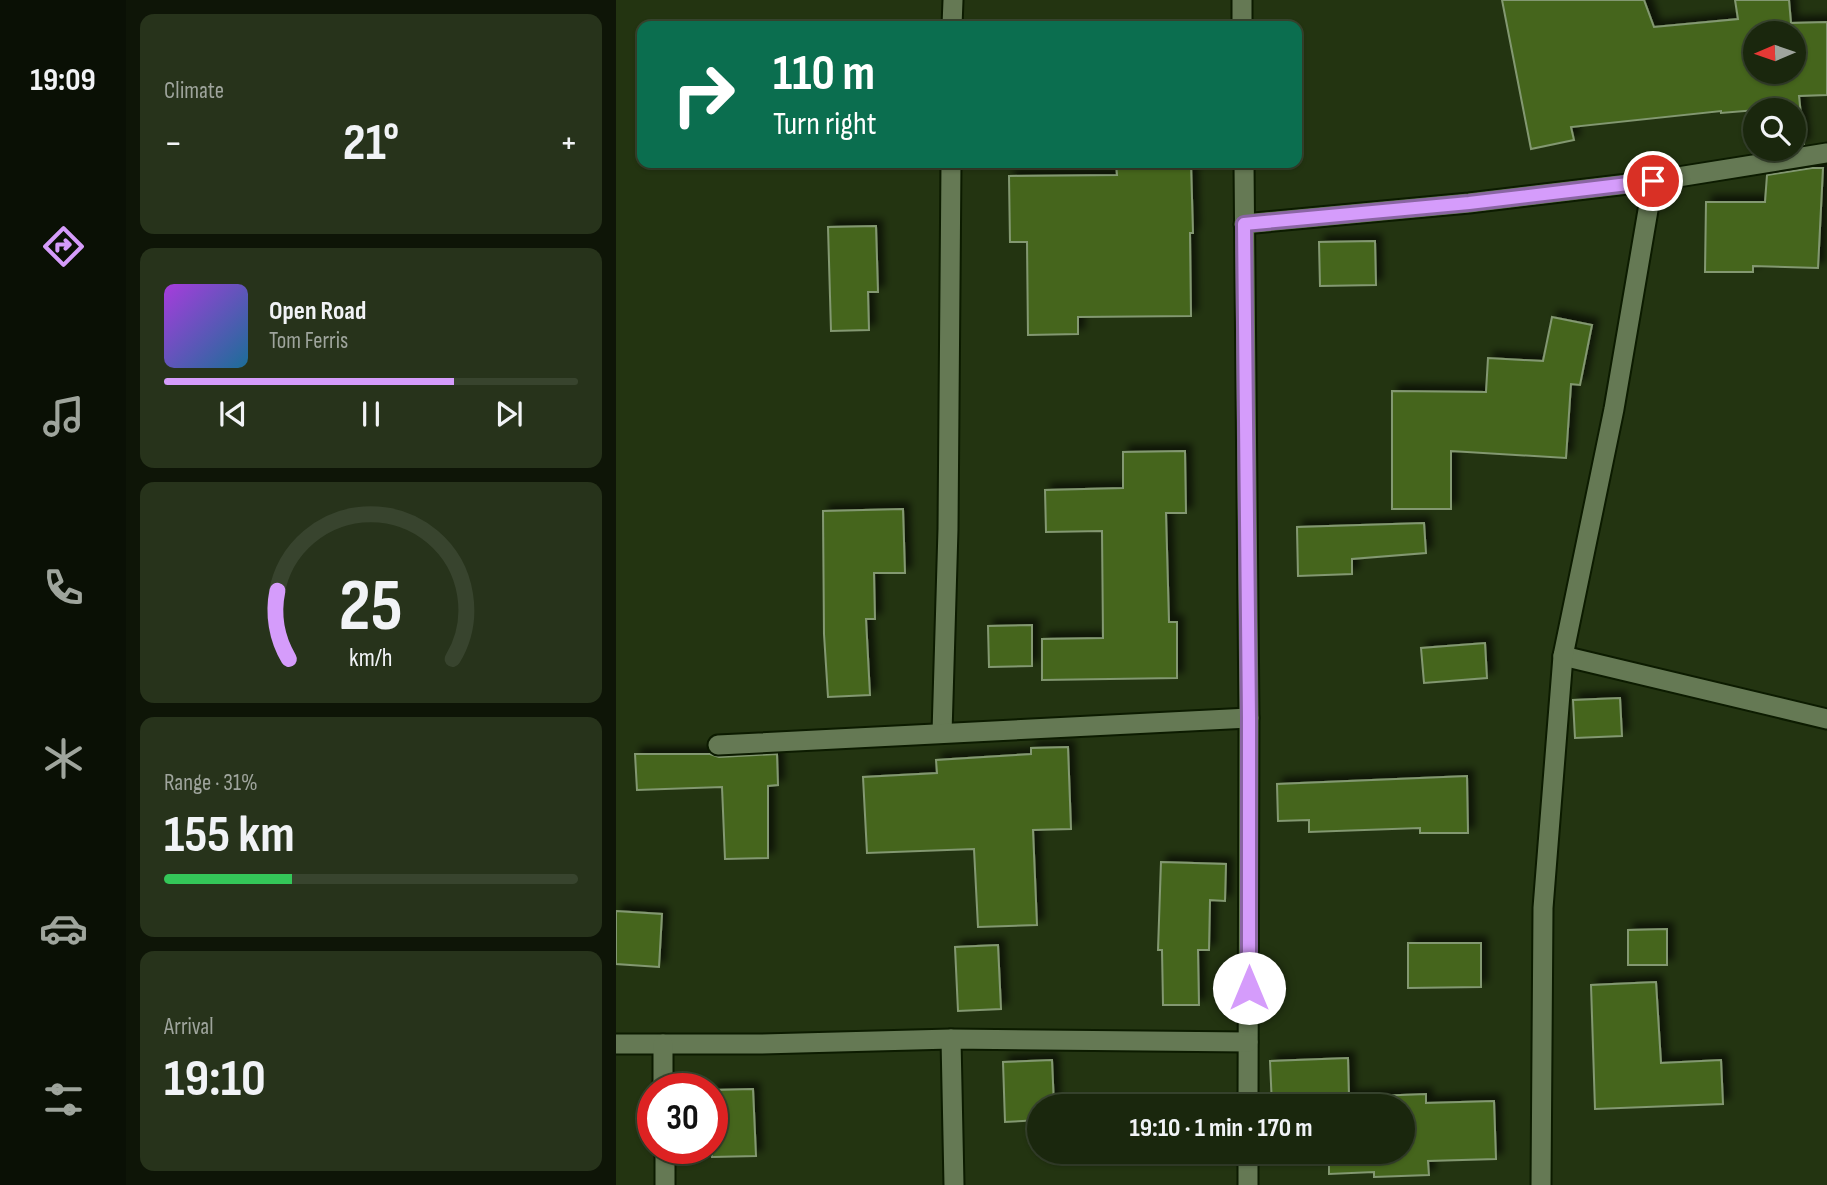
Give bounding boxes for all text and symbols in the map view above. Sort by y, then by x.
north arrow [1743,21,1806,84]
map controls [1743,21,1806,161]
text: 110 m [773,45,875,104]
icon: right [658,49,749,140]
text: 19:09 [30,61,96,100]
text: Climate [164,77,224,105]
button: search [1743,98,1806,161]
text: Turn right [773,105,877,144]
text: 21° [343,112,399,175]
text: − [164,121,183,166]
text: + [559,121,578,166]
pin [1623,151,1683,211]
icon: arrive [1634,162,1672,200]
icon: directions [39,222,88,271]
text: Open Road [269,296,366,327]
text: Tom Ferris [269,327,348,355]
icon: music [39,392,88,441]
icon: previous [214,395,252,433]
icon: pause [352,395,390,433]
icon: next [490,395,528,433]
icon: phone [39,563,88,612]
text: 25 [339,563,403,651]
text: km/h [349,642,393,673]
icon: climate [39,734,88,783]
text: Range · 31% [164,769,258,797]
text: 155 km [164,804,295,867]
icon: car [39,904,88,953]
position arrow [1212,951,1286,1025]
text: Arrival [164,1013,213,1041]
text: 19:10 [164,1048,266,1111]
speed limit sign: 30 [637,1073,728,1164]
icon: filters [39,1075,88,1124]
text: 19:10 · 1 min · 170 m [1130,1113,1312,1144]

